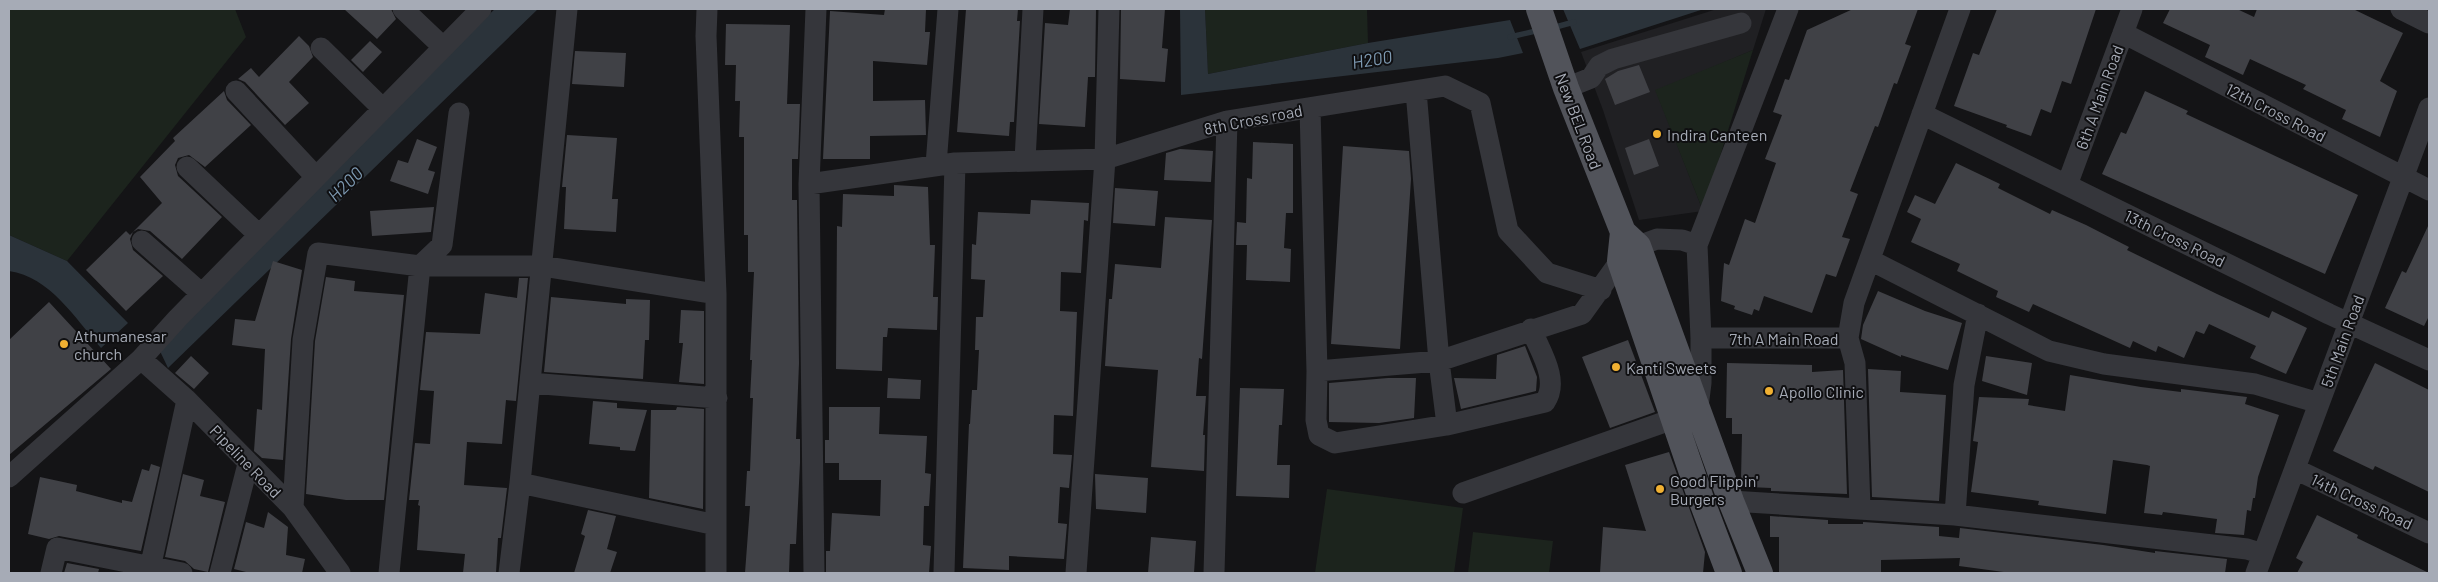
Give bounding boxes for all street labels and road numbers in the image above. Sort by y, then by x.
street label: 6th A Main Road [2071,42,2127,152]
street label: New BEL Road [1552,70,1606,172]
street label: 12th Cross Road [2223,79,2329,145]
street label: 8th Cross road [1202,100,1304,138]
street label: 13th Cross Road [2122,205,2228,271]
street label: 5th Main Road [2317,292,2367,390]
street label: 7th A Main Road [1729,329,1839,348]
street label: Pipeline Road [206,421,286,501]
street label: 14th Cross Road [2308,469,2416,533]

